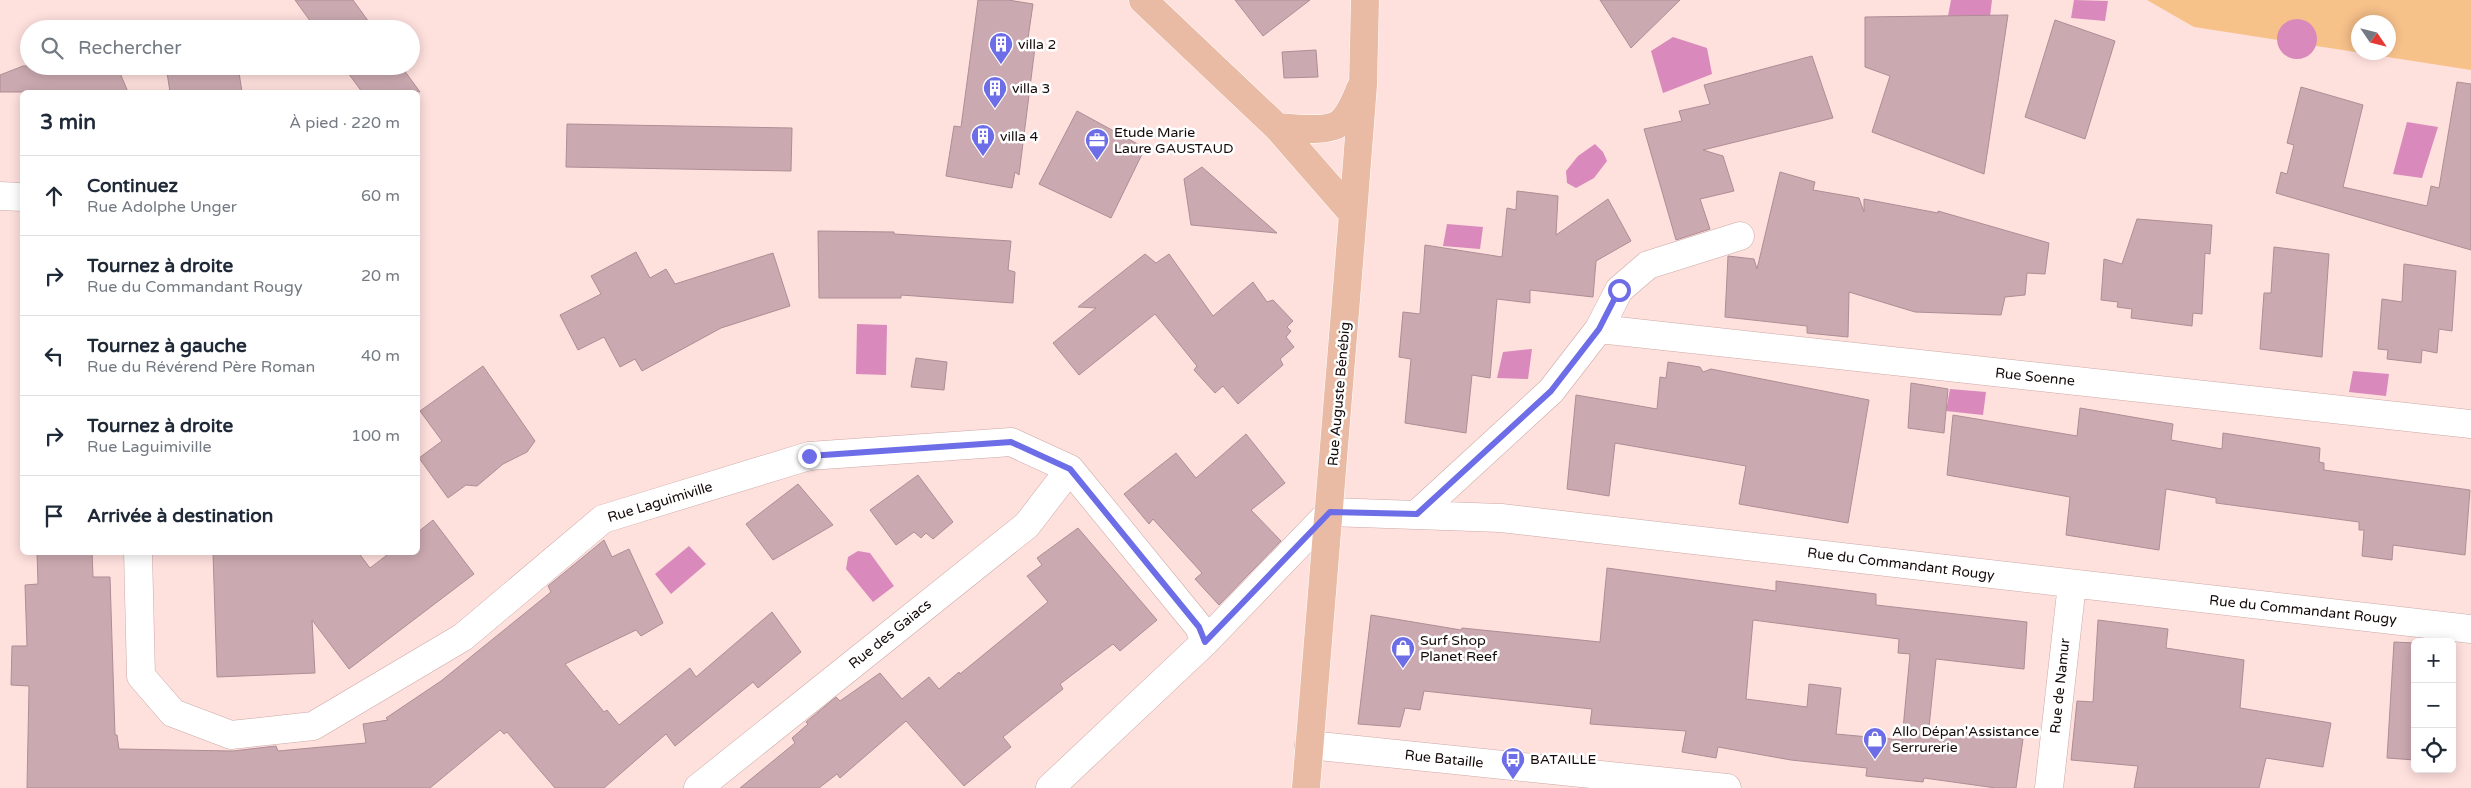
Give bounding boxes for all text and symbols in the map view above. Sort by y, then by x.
north arrow [2351,15,2396,60]
search box [20,20,420,75]
building icon: villa 2 [988,31,1014,65]
icon: search [38,34,66,62]
place label: villa 2 [1018,36,1056,53]
text: Rechercher [78,37,181,59]
building icon: villa 3 [982,75,1008,109]
place label: villa 3 [1012,80,1050,97]
text: 3 min [40,110,96,135]
text: À pied · 220 m [289,113,400,133]
building icon: villa 4 [970,123,996,157]
place label: Etude Marie Laure GAUSTAUD [1114,124,1234,157]
office icon: Etude Marie Laure GAUSTAUD [1084,127,1110,161]
place label: villa 4 [1000,128,1038,145]
text: Continuez [87,175,178,197]
icon: ahead [40,182,68,210]
text: 60 m [361,186,400,206]
text: Rue Adolphe Unger [87,197,237,217]
text: Tournez à droite [87,255,233,277]
icon: right [40,262,68,290]
text: 20 m [361,266,400,286]
text: Rue du Commandant Rougy [87,277,303,297]
route start [1608,279,1631,302]
street label: Rue Auguste Bénébig [1324,321,1354,467]
text: Tournez à gauche [87,335,247,357]
icon: left [40,342,68,370]
text: 40 m [361,346,400,366]
text: Rue du Révérend Père Roman [87,357,315,377]
street label: Rue Soenne [1994,364,2076,390]
text: Tournez à droite [87,415,233,437]
icon: right [40,422,68,450]
text: 100 m [351,426,400,446]
text: Rue Laguimiville [87,437,212,457]
route end [798,445,821,468]
street label: Rue Laguimiville [605,478,715,526]
icon: arrive [40,502,68,530]
text: Arrivée à destination [87,505,273,527]
street label: Rue du Commandant Rougy [1806,544,1996,584]
street label: Rue du Commandant Rougy [2208,592,2398,628]
street label: Rue des Gaiacs [845,595,935,672]
place label: Surf Shop Planet Reef [1420,632,1498,665]
shop icon: Surf Shop Planet Reef [1390,635,1416,669]
street label: Rue de Namur [2047,637,2074,735]
map controls [2411,638,2456,773]
button: + [2411,638,2456,683]
button: − [2411,683,2456,728]
place label: Allo Dépan'Assistance Serrurerie [1892,723,2039,756]
shop icon: Allo Dépan'Assistance Serrurerie [1862,726,1888,760]
button: locate [2411,728,2456,773]
street label: Rue Bataille [1404,746,1484,772]
bus stop icon: BATAILLE [1500,746,1526,780]
place label: BATAILLE [1530,751,1596,768]

